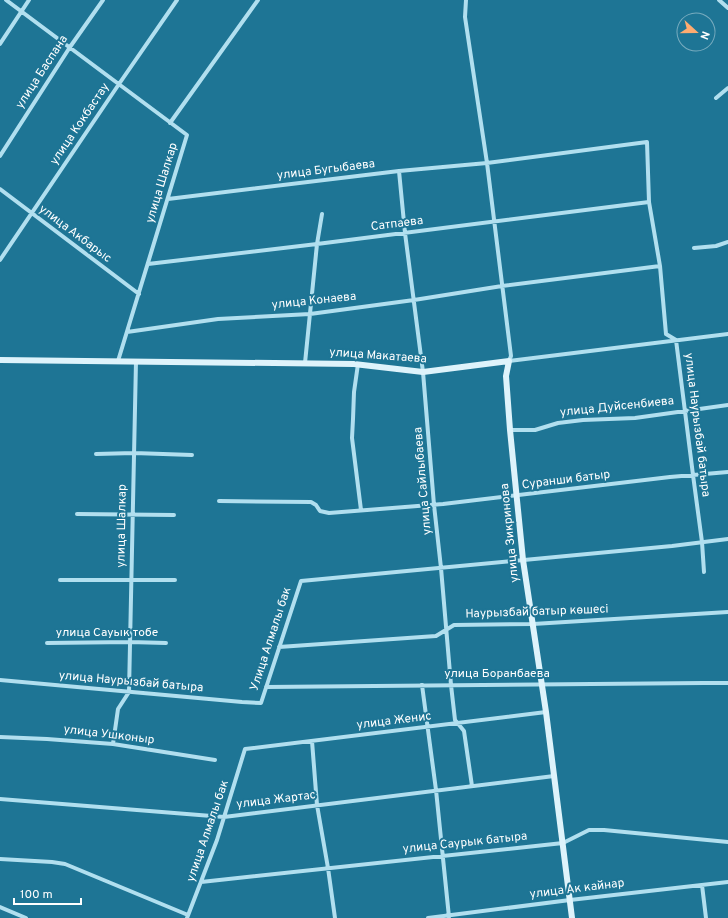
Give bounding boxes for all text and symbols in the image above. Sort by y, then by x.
north arrow [676,12,716,52]
text: N [696,29,712,41]
street label: улица Баспана [12,32,72,112]
street label: улица Кокбастау [47,80,113,168]
street label: улица Шалкар [142,141,182,225]
street label: улица Бугыбаева [276,156,376,184]
street label: улица Акбарыс [35,201,115,267]
street label: Сатпаева [370,213,424,235]
street label: улица Конаева [271,289,357,313]
street label: улица Макатаева [329,345,427,367]
street label: улица Наурызбай батыра [680,352,714,498]
street label: улица Дуйсенбиева [559,393,675,421]
street label: улица Сайлыбаева [410,426,436,536]
street label: Суранши батыр [521,467,611,493]
street label: улица Зикринова [497,483,523,583]
street label: улица Шалкар [113,484,131,568]
street label: Улица Алмалы бак [247,585,295,693]
street label: Наурызбай батыр көшесі [465,602,609,622]
street label: улица Сауык тобе [56,625,158,641]
street label: улица Боранбаева [444,666,550,682]
street label: улица Наурызбай батыра [58,668,204,696]
street label: улица Женис [356,708,432,734]
street label: улица Ушконыр [63,721,156,749]
street label: улица Алмалы бак [183,778,233,884]
street label: улица Жартас [235,787,317,813]
street label: улица Саурык батыра [402,829,528,857]
street label: улица Ак кайнар [529,875,626,903]
scale bar [14,880,81,906]
text: 100 m [20,887,53,903]

